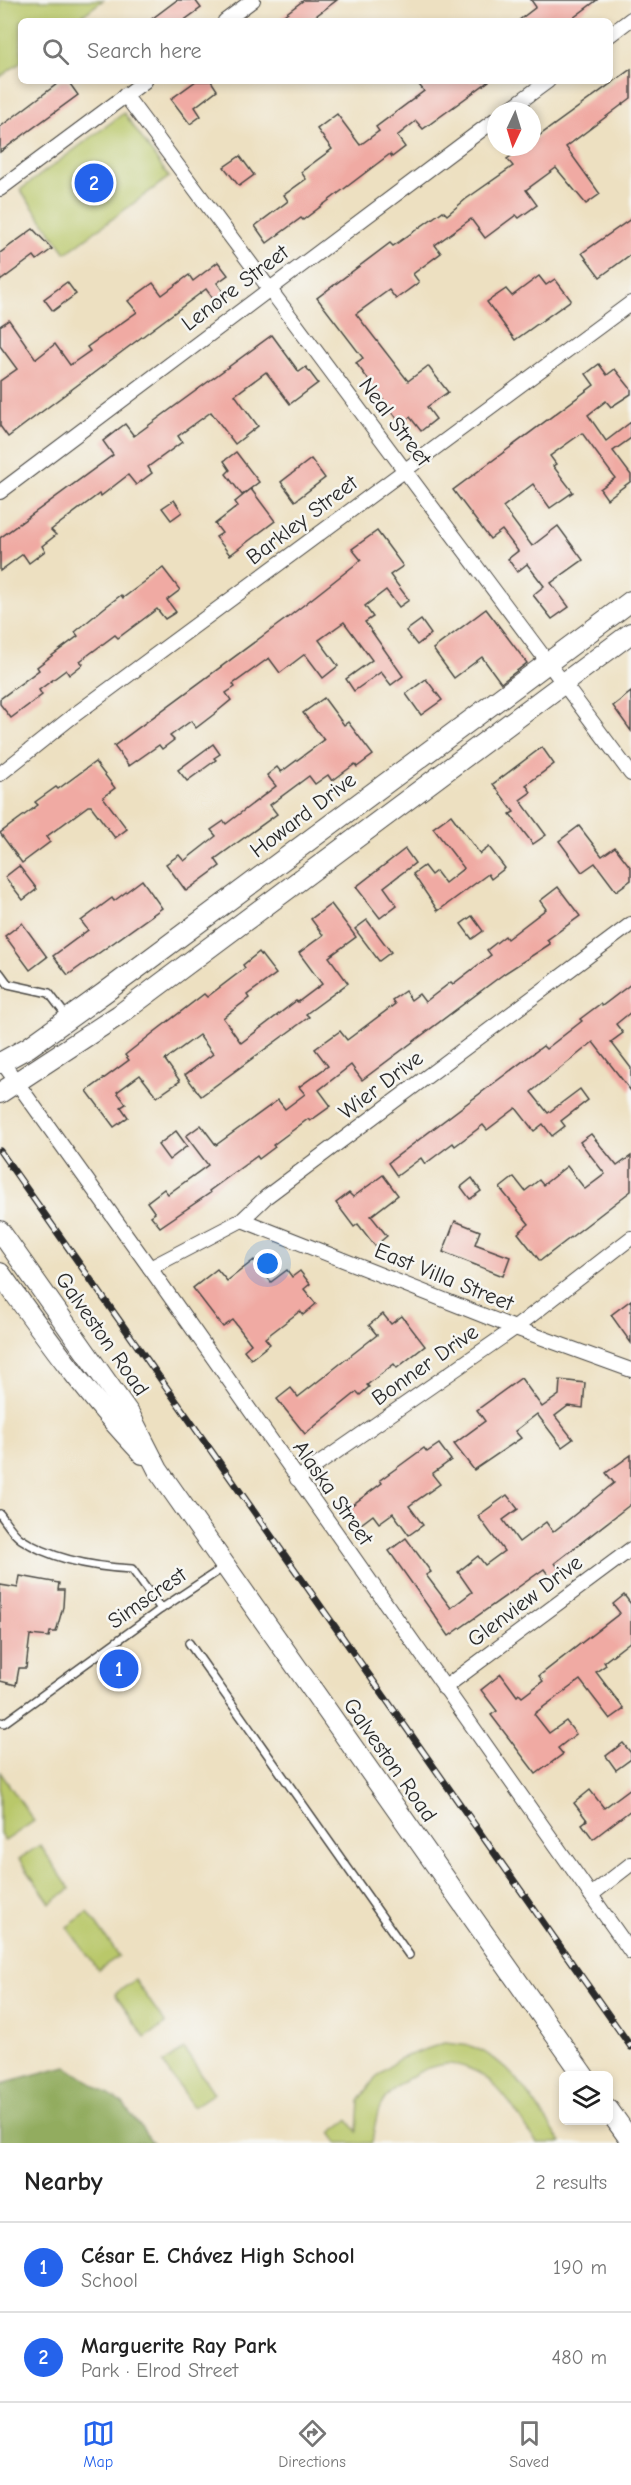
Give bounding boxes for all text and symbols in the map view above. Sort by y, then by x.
search box [18,18,613,84]
icon: search [39,35,72,68]
text: Search here [87,38,202,64]
north arrow [487,102,541,156]
pin: 2 [74,160,113,206]
street label: Lenore Street [176,239,294,337]
street label: Neal Street [353,373,437,472]
street label: Barkley Street [241,469,363,570]
street label: Howard Drive [245,767,361,863]
street label: Wier Drive [334,1045,428,1125]
street label: East Villa Street [371,1237,518,1317]
your location [253,1249,282,1278]
street label: Galveston Road [50,1267,154,1401]
street label: Bonner Drive [367,1319,483,1411]
street label: Alaska Street [287,1436,379,1551]
street label: Glenview Drive [463,1549,587,1653]
street label: Simscrest [103,1561,192,1634]
pin: 1 [100,1646,138,1692]
street label: Galveston Road [338,1693,442,1827]
map controls [559,2071,613,2125]
button: layers [559,2071,613,2125]
text: Nearby [24,2167,103,2197]
text: 2 results [535,2171,607,2194]
text: César E. Chávez High School [81,2243,355,2269]
text: 1 [40,2256,47,2279]
text: 190 m [553,2256,607,2279]
text: School [81,2269,138,2292]
text: Marguerite Ray Park [81,2333,277,2359]
text: 2 [39,2346,48,2369]
text: 480 m [552,2346,607,2369]
text: Park · Elrod Street [81,2359,238,2382]
tab: Map [82,2417,115,2471]
tab: Directions [278,2417,346,2471]
tab: Saved [509,2417,549,2471]

